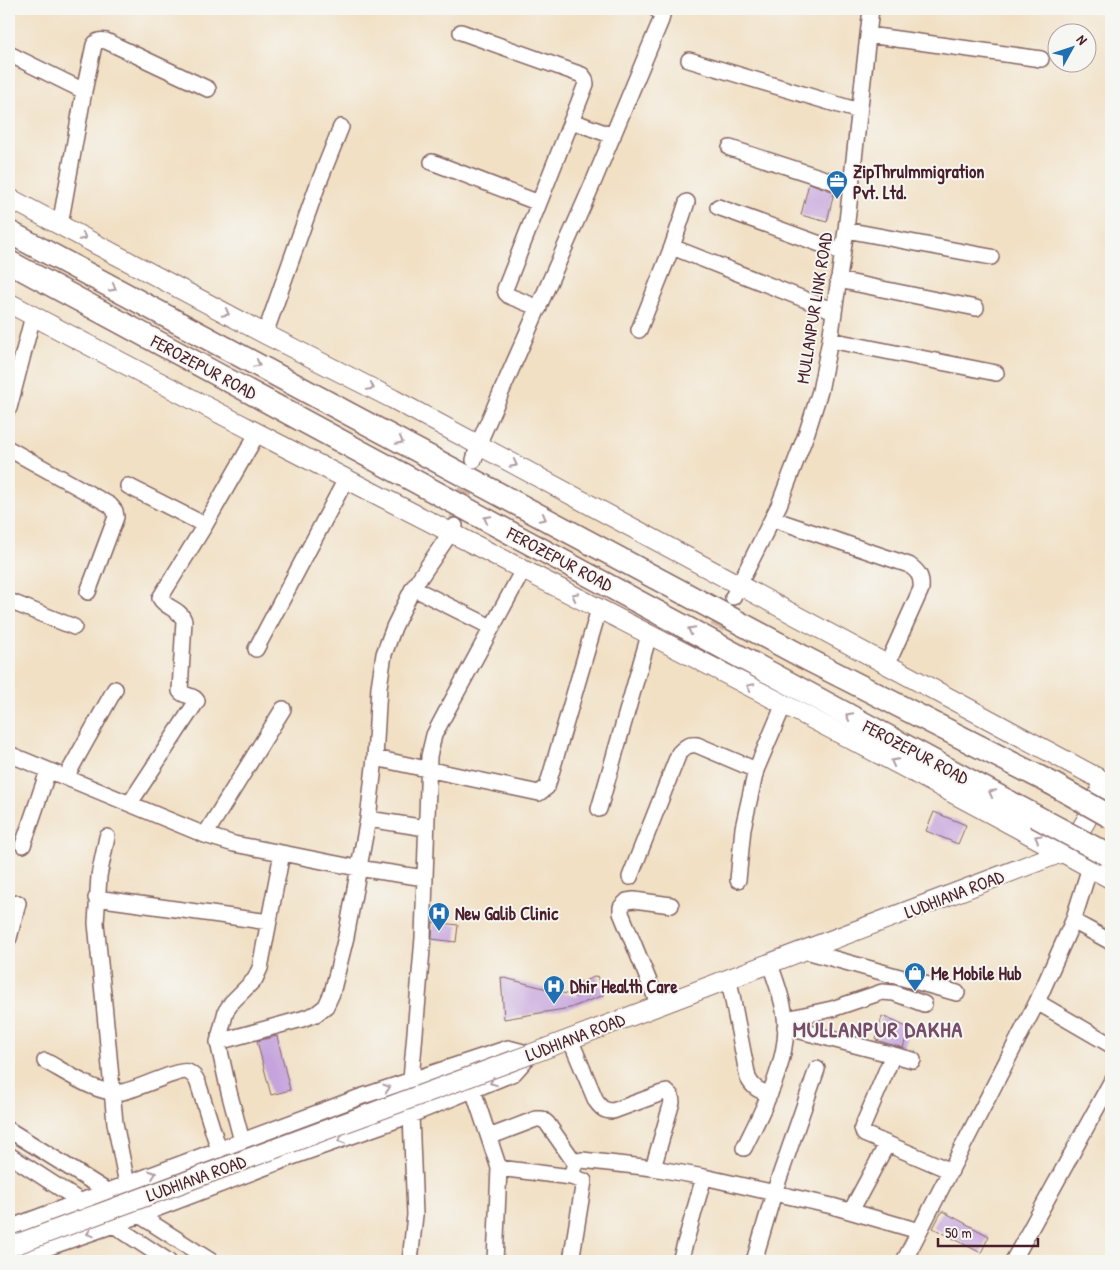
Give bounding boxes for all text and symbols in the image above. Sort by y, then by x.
north arrow [1048,22,1098,72]
text: N [1073,30,1092,49]
place label: ZipThruImmigration Pvt. Ltd. [853,159,984,205]
office icon: ZipThruImmigration Pvt. Ltd. [825,169,849,200]
street label: MULLANPUR LINK ROAD [790,230,838,385]
one-way arrow [78,231,87,241]
one-way arrow [108,282,117,292]
one-way arrow [221,307,230,317]
street label: FEROZEPUR ROAD [146,328,262,406]
one-way arrow [251,358,260,368]
one-way arrow [366,381,375,391]
one-way arrow [395,435,404,445]
one-way arrow [509,458,518,468]
one-way arrow [538,512,547,522]
one-way arrow [483,516,492,526]
street label: FEROZEPUR ROAD [502,520,618,598]
one-way arrow [571,592,580,602]
one-way arrow [688,626,697,636]
one-way arrow [747,683,756,693]
one-way arrow [846,712,855,722]
street label: FEROZEPUR ROAD [858,713,974,791]
one-way arrow [891,758,900,768]
one-way arrow [989,789,998,799]
one-way arrow [1034,835,1043,845]
street label: LUDHIANA ROAD [901,863,1008,924]
hospital icon: New Galib Clinic [427,901,451,932]
place label: New Galib Clinic [455,901,559,926]
shop icon: Me Mobile Hub [903,961,927,992]
place label: Me Mobile Hub [931,961,1022,986]
hospital icon: Dhir Health Care [542,974,566,1005]
place label: Dhir Health Care [570,974,678,999]
street label: LUDHIANA ROAD [522,1006,629,1067]
district label: MULLANPUR DAKHA [793,1014,963,1044]
one-way arrow [489,1076,497,1086]
one-way arrow [383,1084,391,1094]
one-way arrow [337,1134,346,1144]
street label: LUDHIANA ROAD [143,1148,250,1208]
one-way arrow [148,1170,157,1180]
scale bar [938,1215,1038,1247]
text: 50 m [945,1222,972,1243]
one-way arrow [86,1227,95,1237]

